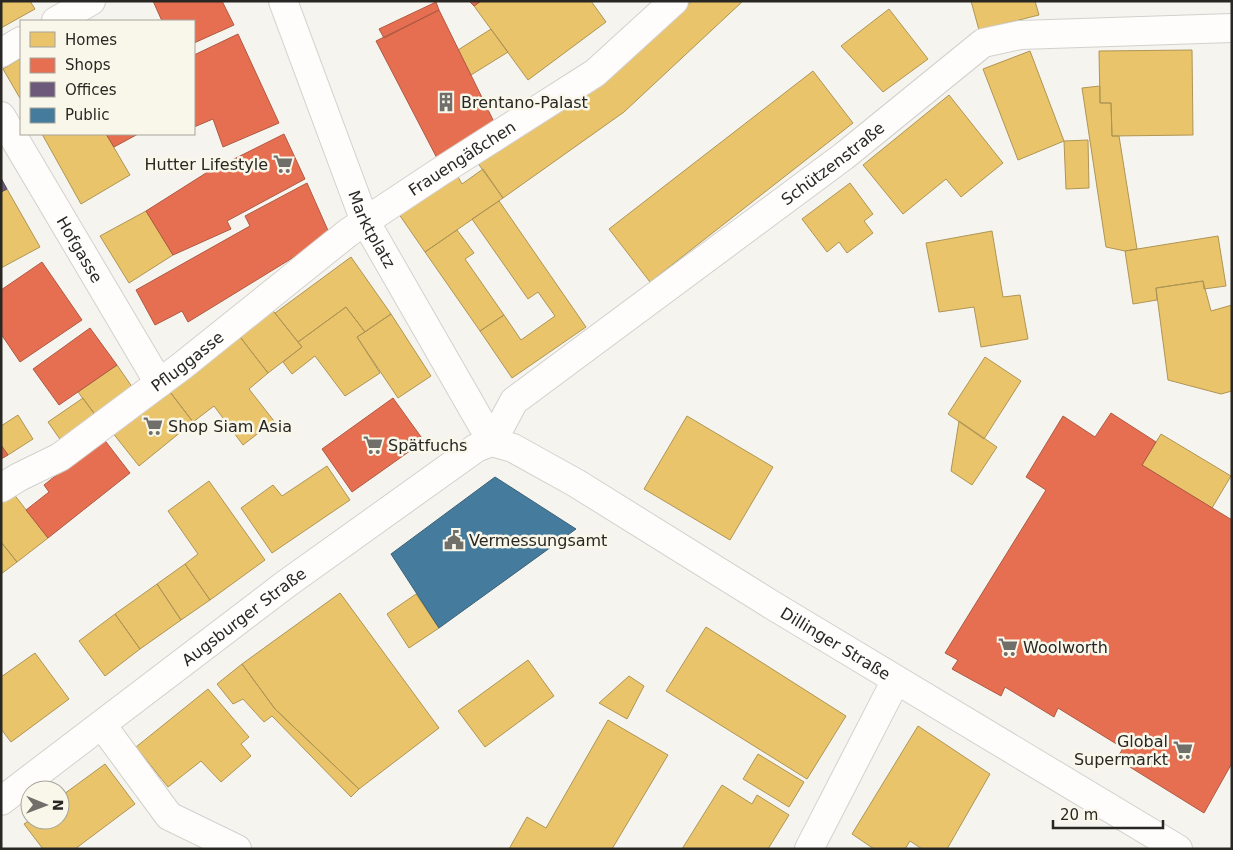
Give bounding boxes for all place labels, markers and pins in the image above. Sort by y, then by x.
building icon: Brentano-Palast [435,91,457,113]
place label: Brentano-Palast [461,93,588,112]
supermarket icon: Hutter Lifestyle [272,153,294,175]
place label: Hutter Lifestyle [145,155,268,174]
supermarket icon: Shop Siam Asia [142,415,164,437]
place label: Shop Siam Asia [168,417,292,436]
supermarket icon: Spätfuchs [362,434,384,456]
place label: Spätfuchs [388,436,467,455]
public building icon: Vermessungsamt [443,529,465,551]
place label: Vermessungsamt [469,531,607,550]
supermarket icon: Woolworth [997,636,1019,658]
place label: Woolworth [1023,638,1108,657]
place label: Global Supermarkt [1074,732,1168,769]
supermarket icon: Global Supermarkt [1172,739,1194,761]

